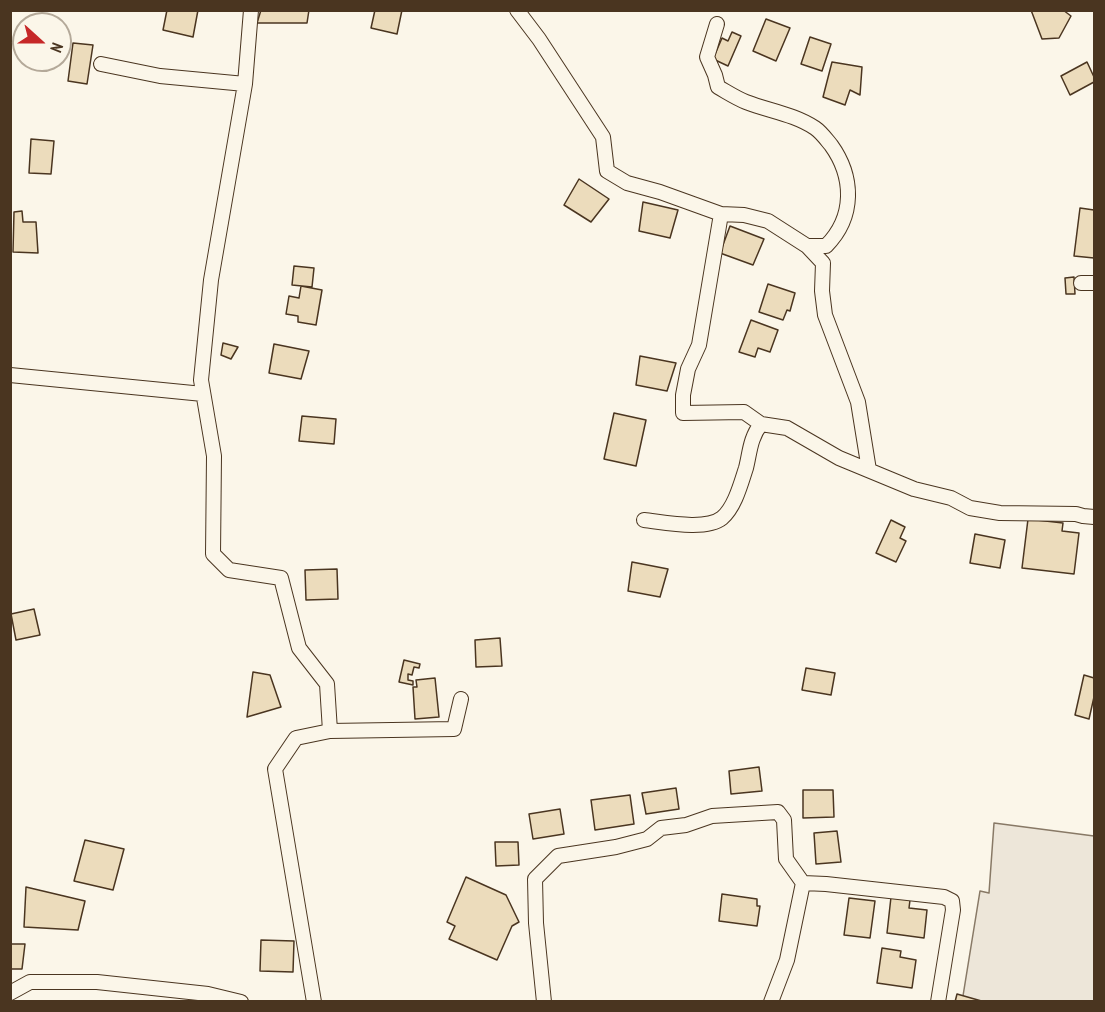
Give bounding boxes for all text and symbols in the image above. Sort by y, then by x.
north arrow [12,12,72,72]
text: N [46,40,68,55]

